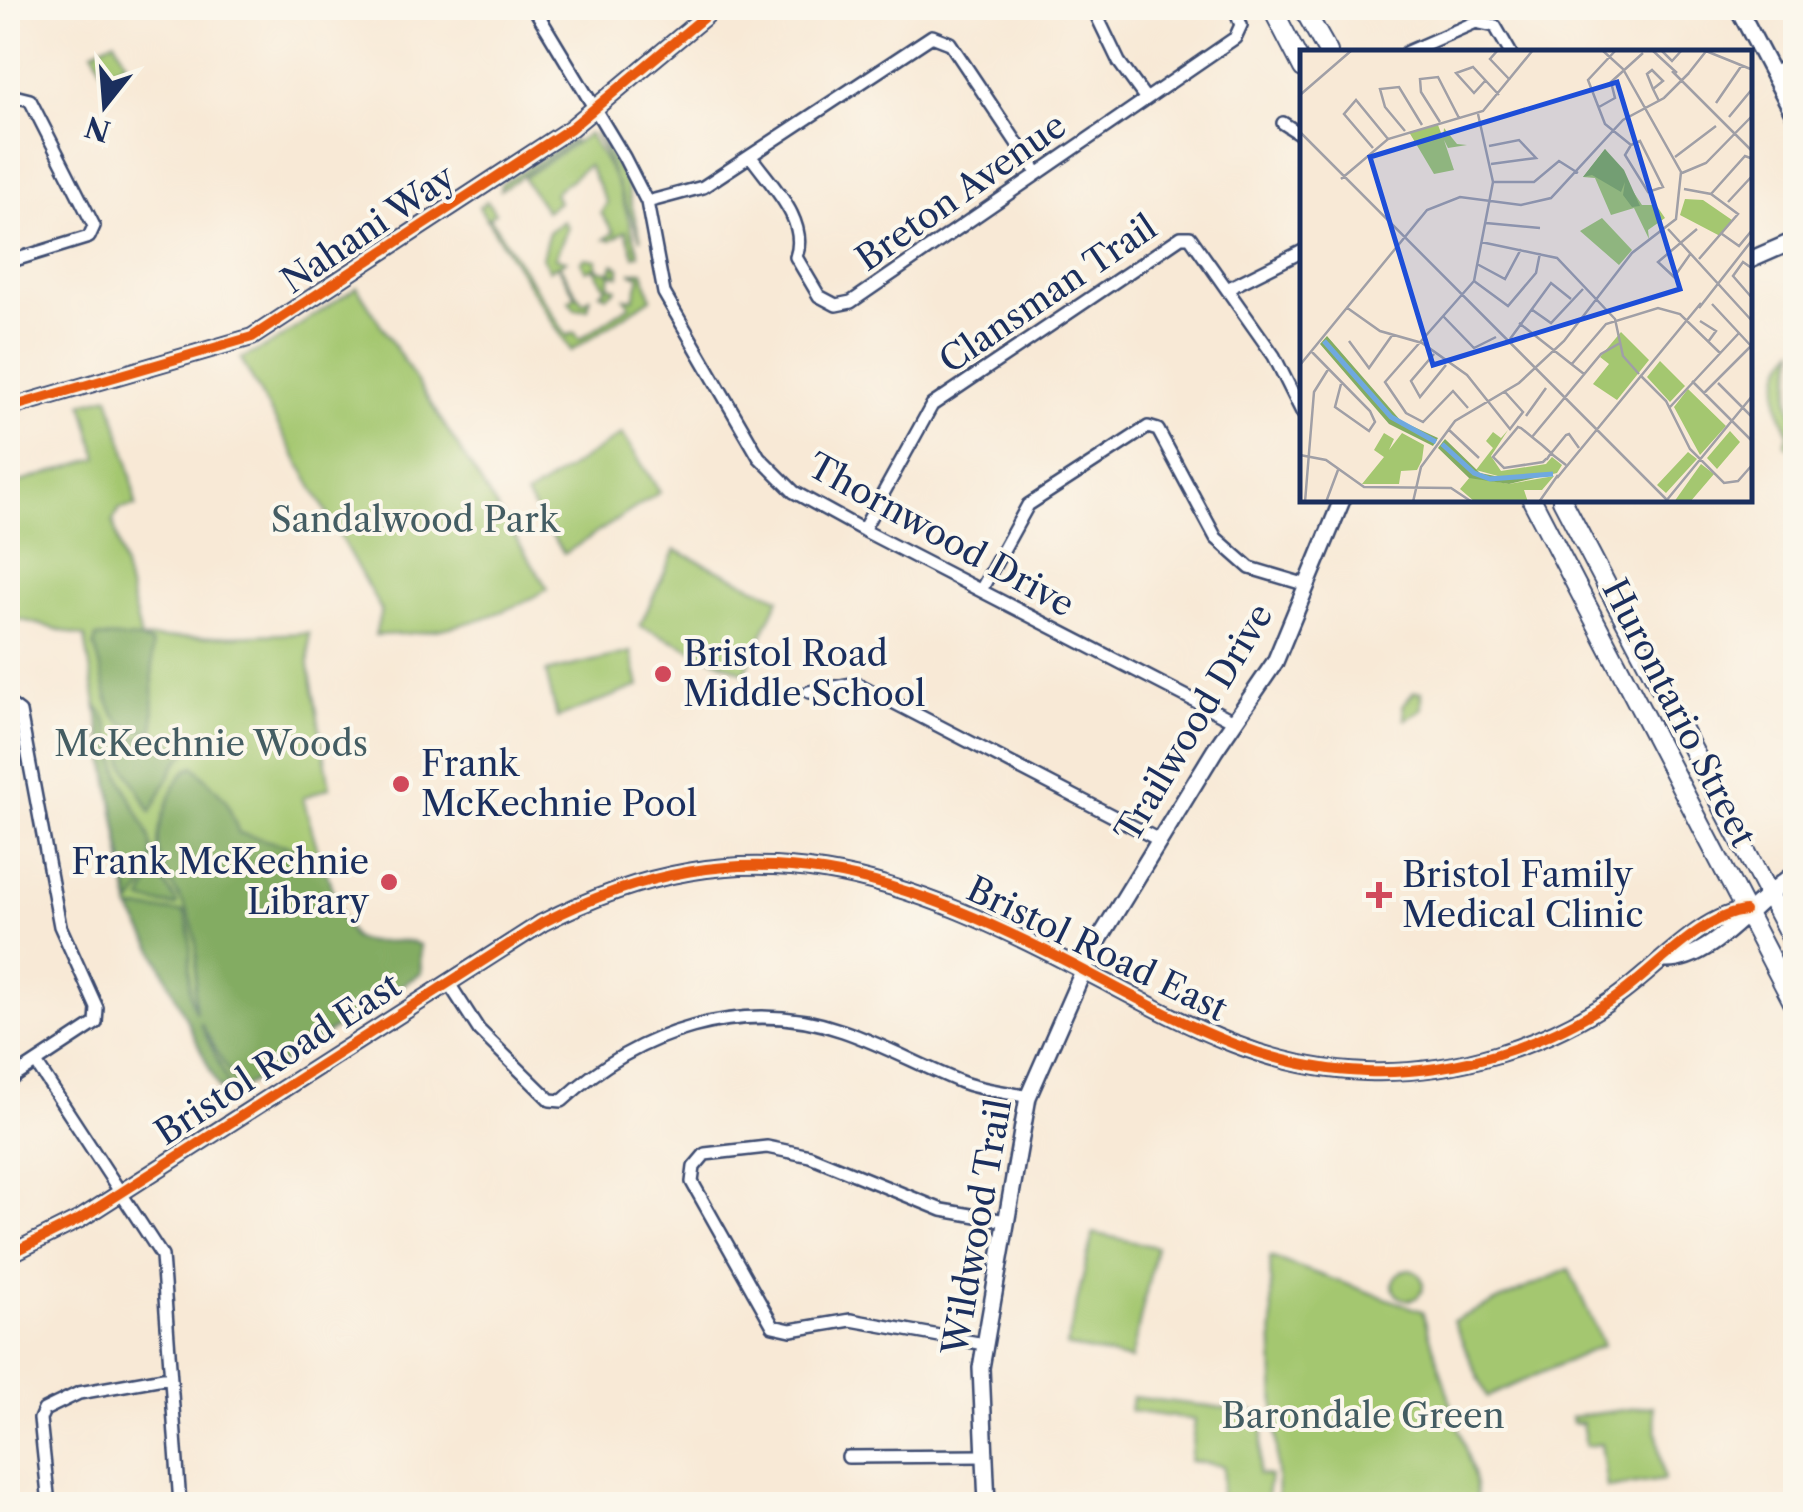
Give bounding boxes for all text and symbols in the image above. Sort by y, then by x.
inset map [1300,50,1753,502]
north arrow [55,55,155,155]
street label: Breton Avenue [848,103,1074,280]
text: N [81,109,114,149]
street label: Nahani Way [273,155,463,302]
street label: Clansman Trail [931,205,1164,382]
street label: Thornwood Drive [801,444,1082,626]
park label: Sandalwood Park [271,498,561,541]
street label: Hurontario Street [1593,572,1766,854]
street label: Trailwood Drive [1106,596,1282,850]
place label: Bristol Road Middle School [683,632,926,715]
marker: Bristol Road Middle School [652,663,674,685]
park label: McKechnie Woods [54,722,368,765]
place label: Frank McKechnie Pool [421,742,697,825]
marker: Frank McKechnie Pool [390,773,412,795]
place label: Frank McKechnie Library [71,840,369,923]
place label: Bristol Family Medical Clinic [1402,853,1644,936]
street label: Bristol Road East [960,867,1235,1030]
marker: Frank McKechnie Library [378,871,400,893]
marker: Bristol Family Medical Clinic [1366,882,1392,908]
street label: Bristol Road East [147,963,409,1154]
street label: Wildwood Trail [933,1096,1020,1359]
park label: Barondale Green [1221,1394,1505,1437]

